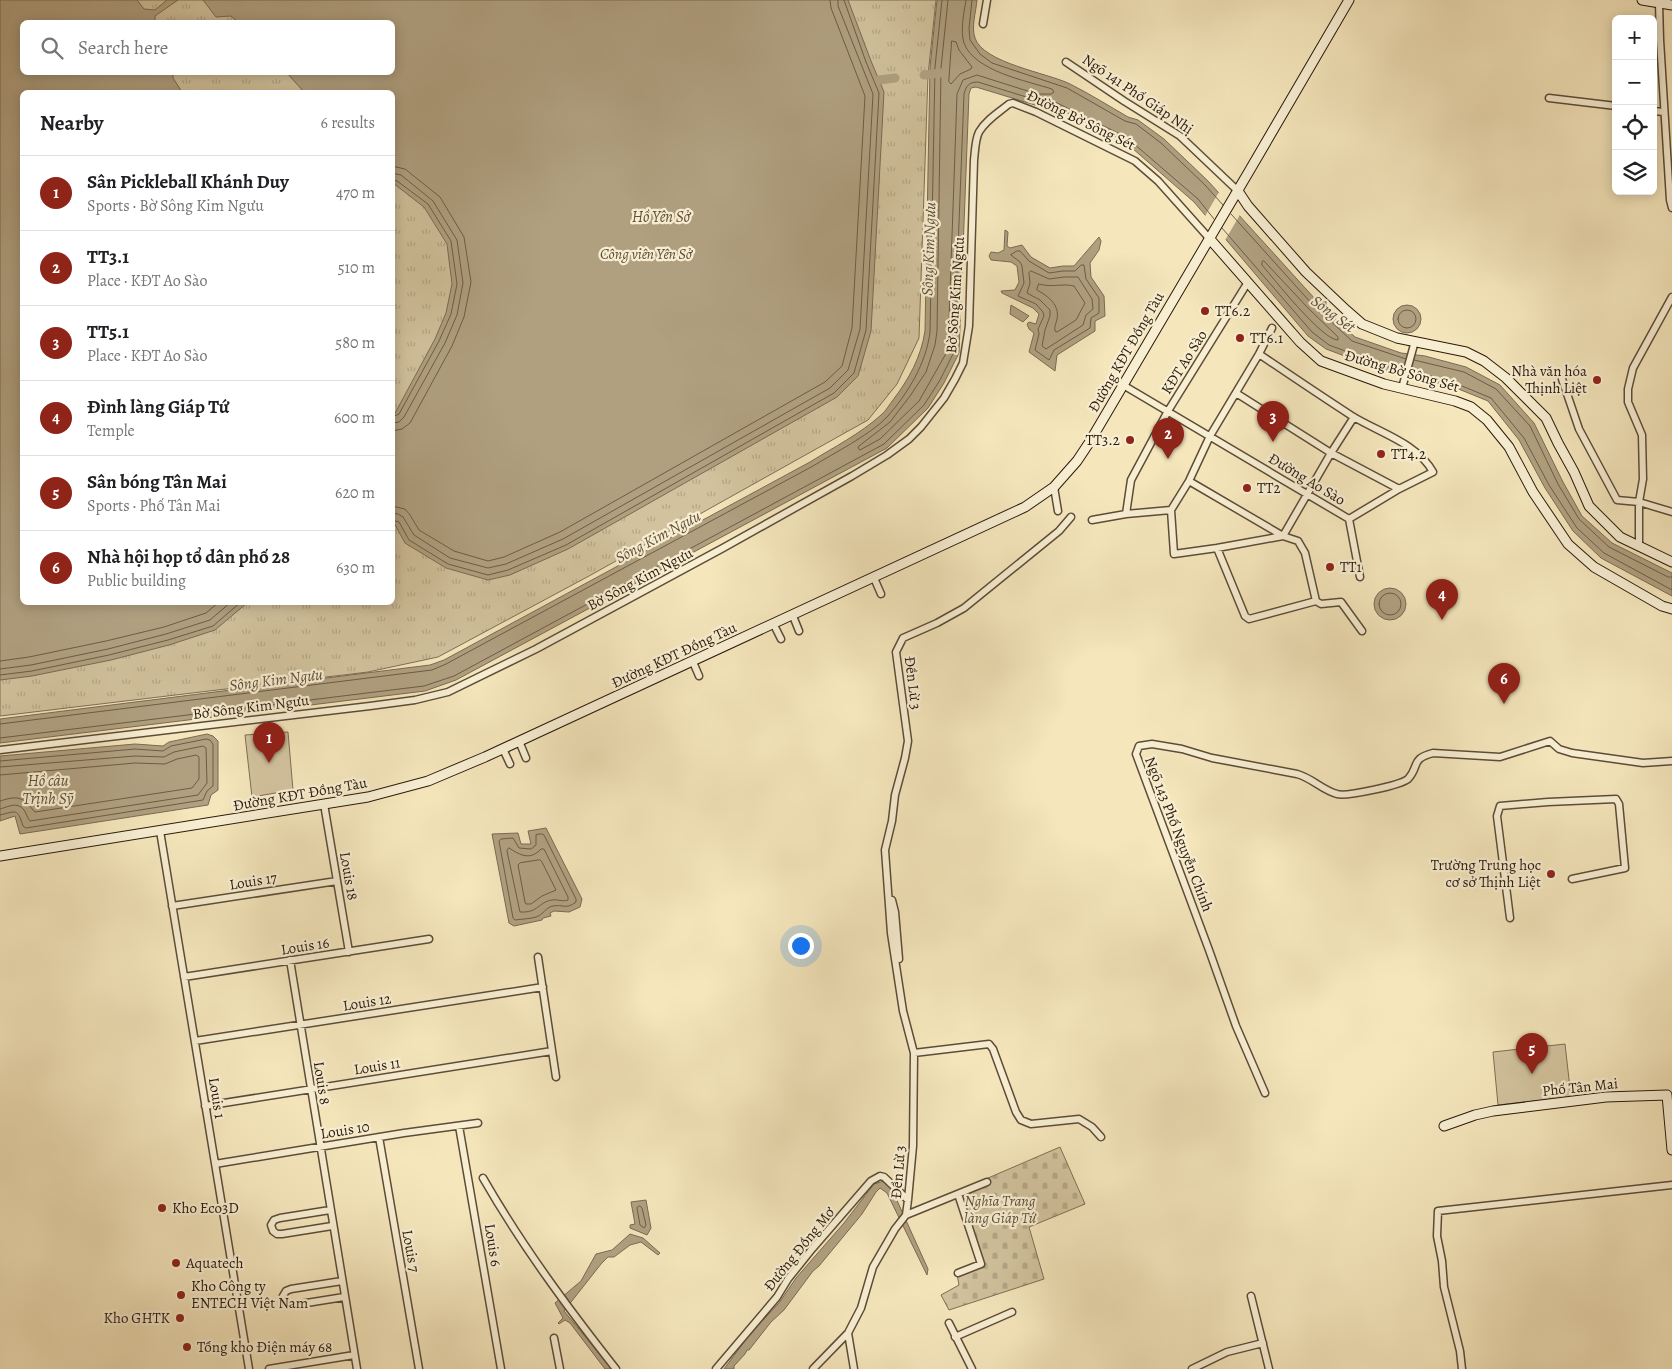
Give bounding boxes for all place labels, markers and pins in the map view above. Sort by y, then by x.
place label: TT6.2 [1215,301,1250,321]
marker: TT6.2 [1199,305,1211,317]
place label: TT6.1 [1250,328,1283,348]
marker: TT6.1 [1234,332,1246,344]
place label: Nhà văn hóa Thịnh Liệt [1511,361,1587,398]
marker: Nhà văn hóa Thịnh Liệt [1591,374,1603,386]
pin: 3 [1257,401,1289,442]
pin: 2 [1152,418,1184,459]
place label: TT3.2 [1086,430,1120,450]
marker: TT3.2 [1124,434,1136,446]
place label: TT4.2 [1391,444,1426,464]
marker: TT4.2 [1375,448,1387,460]
place label: TT2 [1257,478,1281,498]
marker: TT2 [1241,482,1253,494]
place label: TT1 [1340,557,1362,577]
marker: TT1 [1324,561,1336,573]
pin: 4 [1426,579,1458,620]
pin: 6 [1488,663,1520,704]
pin: 1 [253,722,285,763]
place label: Trường Trung học cơ sở Thịnh Liệt [1431,855,1541,892]
marker: Trường Trung học cơ sở Thịnh Liệt [1545,868,1557,880]
pin: 5 [1516,1033,1548,1074]
place label: Kho Eco3D [172,1198,239,1218]
marker: Kho Eco3D [156,1202,168,1214]
place label: Aquatech [185,1253,243,1273]
marker: Aquatech [170,1257,182,1269]
place label: Kho Công ty ENTECH Việt Nam [191,1276,309,1313]
marker: Kho Công ty ENTECH Việt Nam [175,1289,187,1301]
place label: Kho GHTK [104,1308,171,1328]
marker: Kho GHTK [174,1312,186,1324]
place label: Tổng kho Điện máy 68 [197,1337,332,1357]
marker: Tổng kho Điện máy 68 [181,1341,193,1353]

